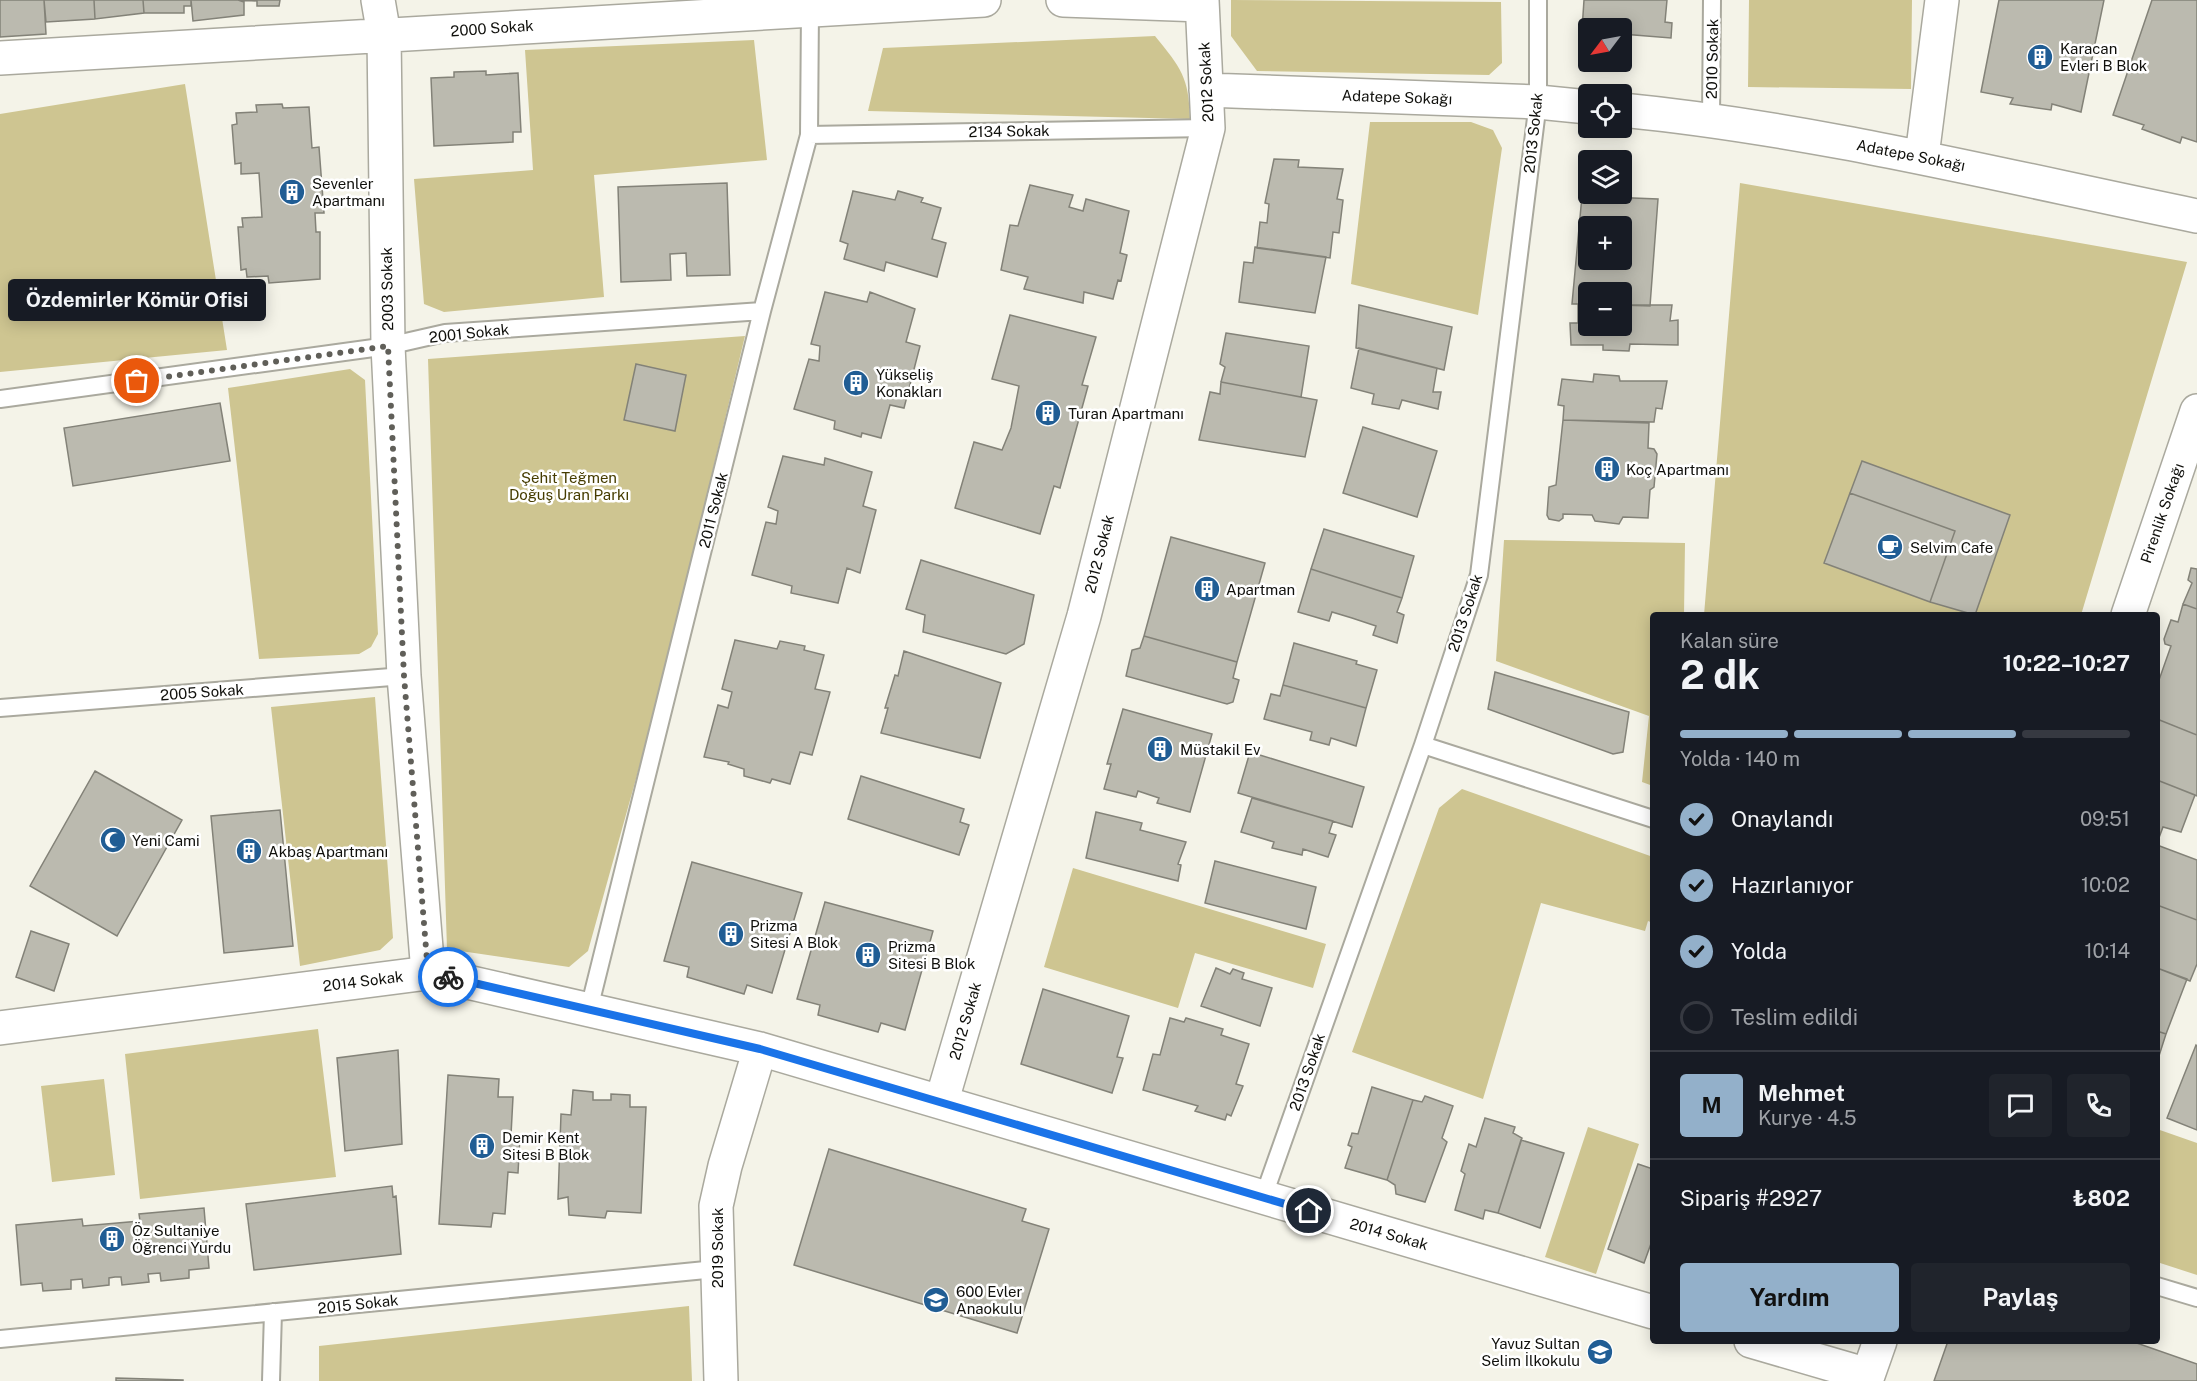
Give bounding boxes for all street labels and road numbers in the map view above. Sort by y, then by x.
street label: 2000 Sokak [450,17,534,39]
street label: 2010 Sokak [1703,19,1721,99]
street label: 2012 Sokak [1195,41,1217,123]
street label: Adatepe Sokağı [1341,87,1453,107]
street label: 2013 Sokak [1520,92,1546,174]
street label: 2134 Sokak [968,122,1050,140]
street label: Adatepe Sokağı [1855,136,1967,174]
street label: 2003 Sokak [378,247,396,331]
street label: 2001 Sokak [428,320,510,346]
street label: Pirenlik Sokağı [2137,461,2187,565]
street label: 2011 Sokak [695,470,731,550]
street label: 2012 Sokak [1081,513,1117,595]
street label: 2013 Sokak [1444,572,1486,654]
street label: 2005 Sokak [160,681,244,703]
street label: 2014 Sokak [322,968,404,994]
street label: 2012 Sokak [946,980,984,1062]
street label: 2013 Sokak [1286,1031,1328,1113]
street label: 2019 Sokak [709,1208,726,1288]
street label: 2014 Sokak [1348,1215,1430,1253]
street label: 2015 Sokak [317,1291,399,1317]

